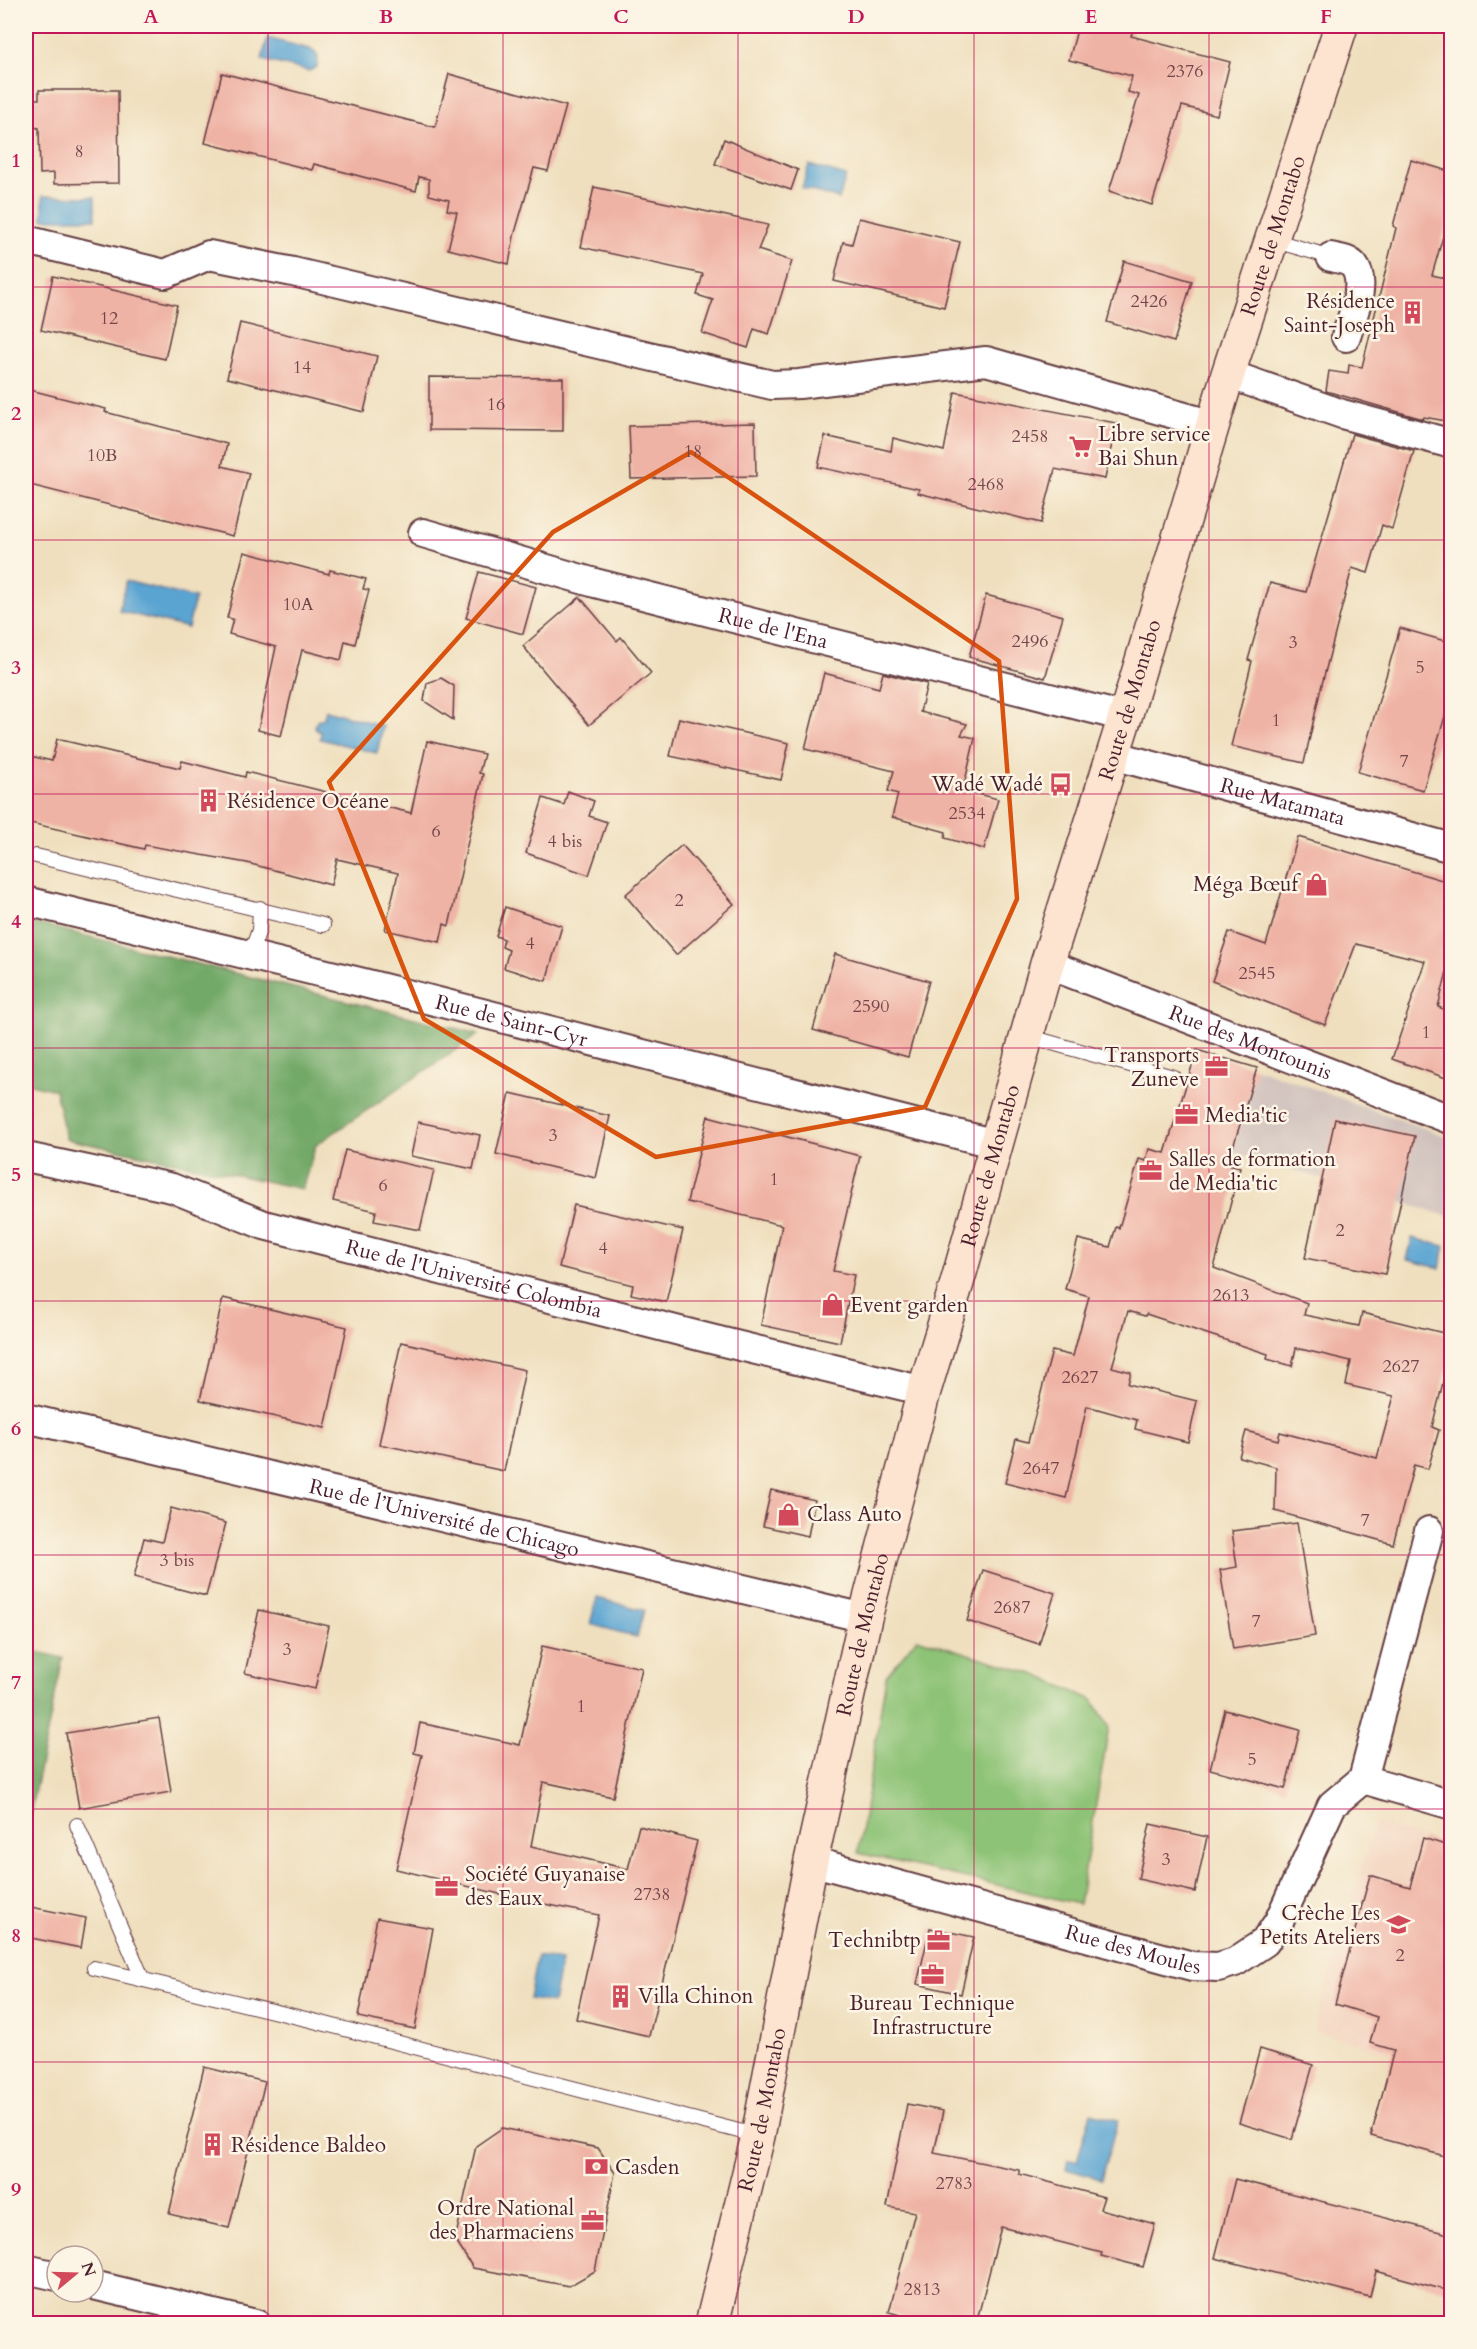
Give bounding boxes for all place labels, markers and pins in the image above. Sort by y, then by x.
place label: Résidence Saint-Joseph [1284,287,1395,340]
building icon: Résidence Saint-Joseph [1400,300,1426,326]
place label: Libre service Bai Shun [1098,420,1211,473]
supermarket icon: Libre service Bai Shun [1067,433,1093,459]
place label: Wadé Wadé [930,770,1043,799]
bus stop icon: Wadé Wadé [1048,771,1074,797]
place label: Résidence Océane [227,787,389,816]
building icon: Résidence Océane [196,788,222,814]
place label: Méga Bœuf [1193,870,1302,899]
shop icon: Méga Bœuf [1303,871,1329,897]
place label: Transports Zuneve [1104,1041,1199,1094]
office icon: Transports Zuneve [1204,1054,1230,1080]
place label: Media'tic [1205,1101,1287,1130]
office icon: Media'tic [1174,1102,1200,1128]
place label: Salles de formation de Media'tic [1169,1145,1336,1198]
office icon: Salles de formation de Media'tic [1138,1158,1164,1184]
place label: Event garden [850,1291,969,1320]
shop icon: Event garden [819,1292,845,1318]
place label: Class Auto [807,1500,902,1529]
shop icon: Class Auto [776,1501,802,1527]
place label: Société Guyanaise des Eaux [465,1860,626,1913]
office icon: Société Guyanaise des Eaux [434,1873,460,1899]
place label: Crèche Les Petits Ateliers [1260,1899,1380,1952]
school or university icon: Crèche Les Petits Ateliers [1385,1912,1411,1938]
place label: Technibtp [828,1926,921,1955]
office icon: Technibtp [926,1927,952,1953]
office icon: Bureau Technique Infrastructure [919,1962,945,1988]
place label: Villa Chinon [638,1982,754,2011]
building icon: Villa Chinon [607,1983,633,2009]
place label: Bureau Technique Infrastructure [849,1989,1015,2042]
place label: Résidence Baldeo [231,2131,386,2160]
building icon: Résidence Baldeo [200,2132,226,2158]
place label: Casden [615,2153,680,2182]
bank icon: Casden [584,2154,610,2180]
place label: Ordre National des Pharmaciens [429,2194,574,2247]
office icon: Ordre National des Pharmaciens [579,2207,605,2233]

